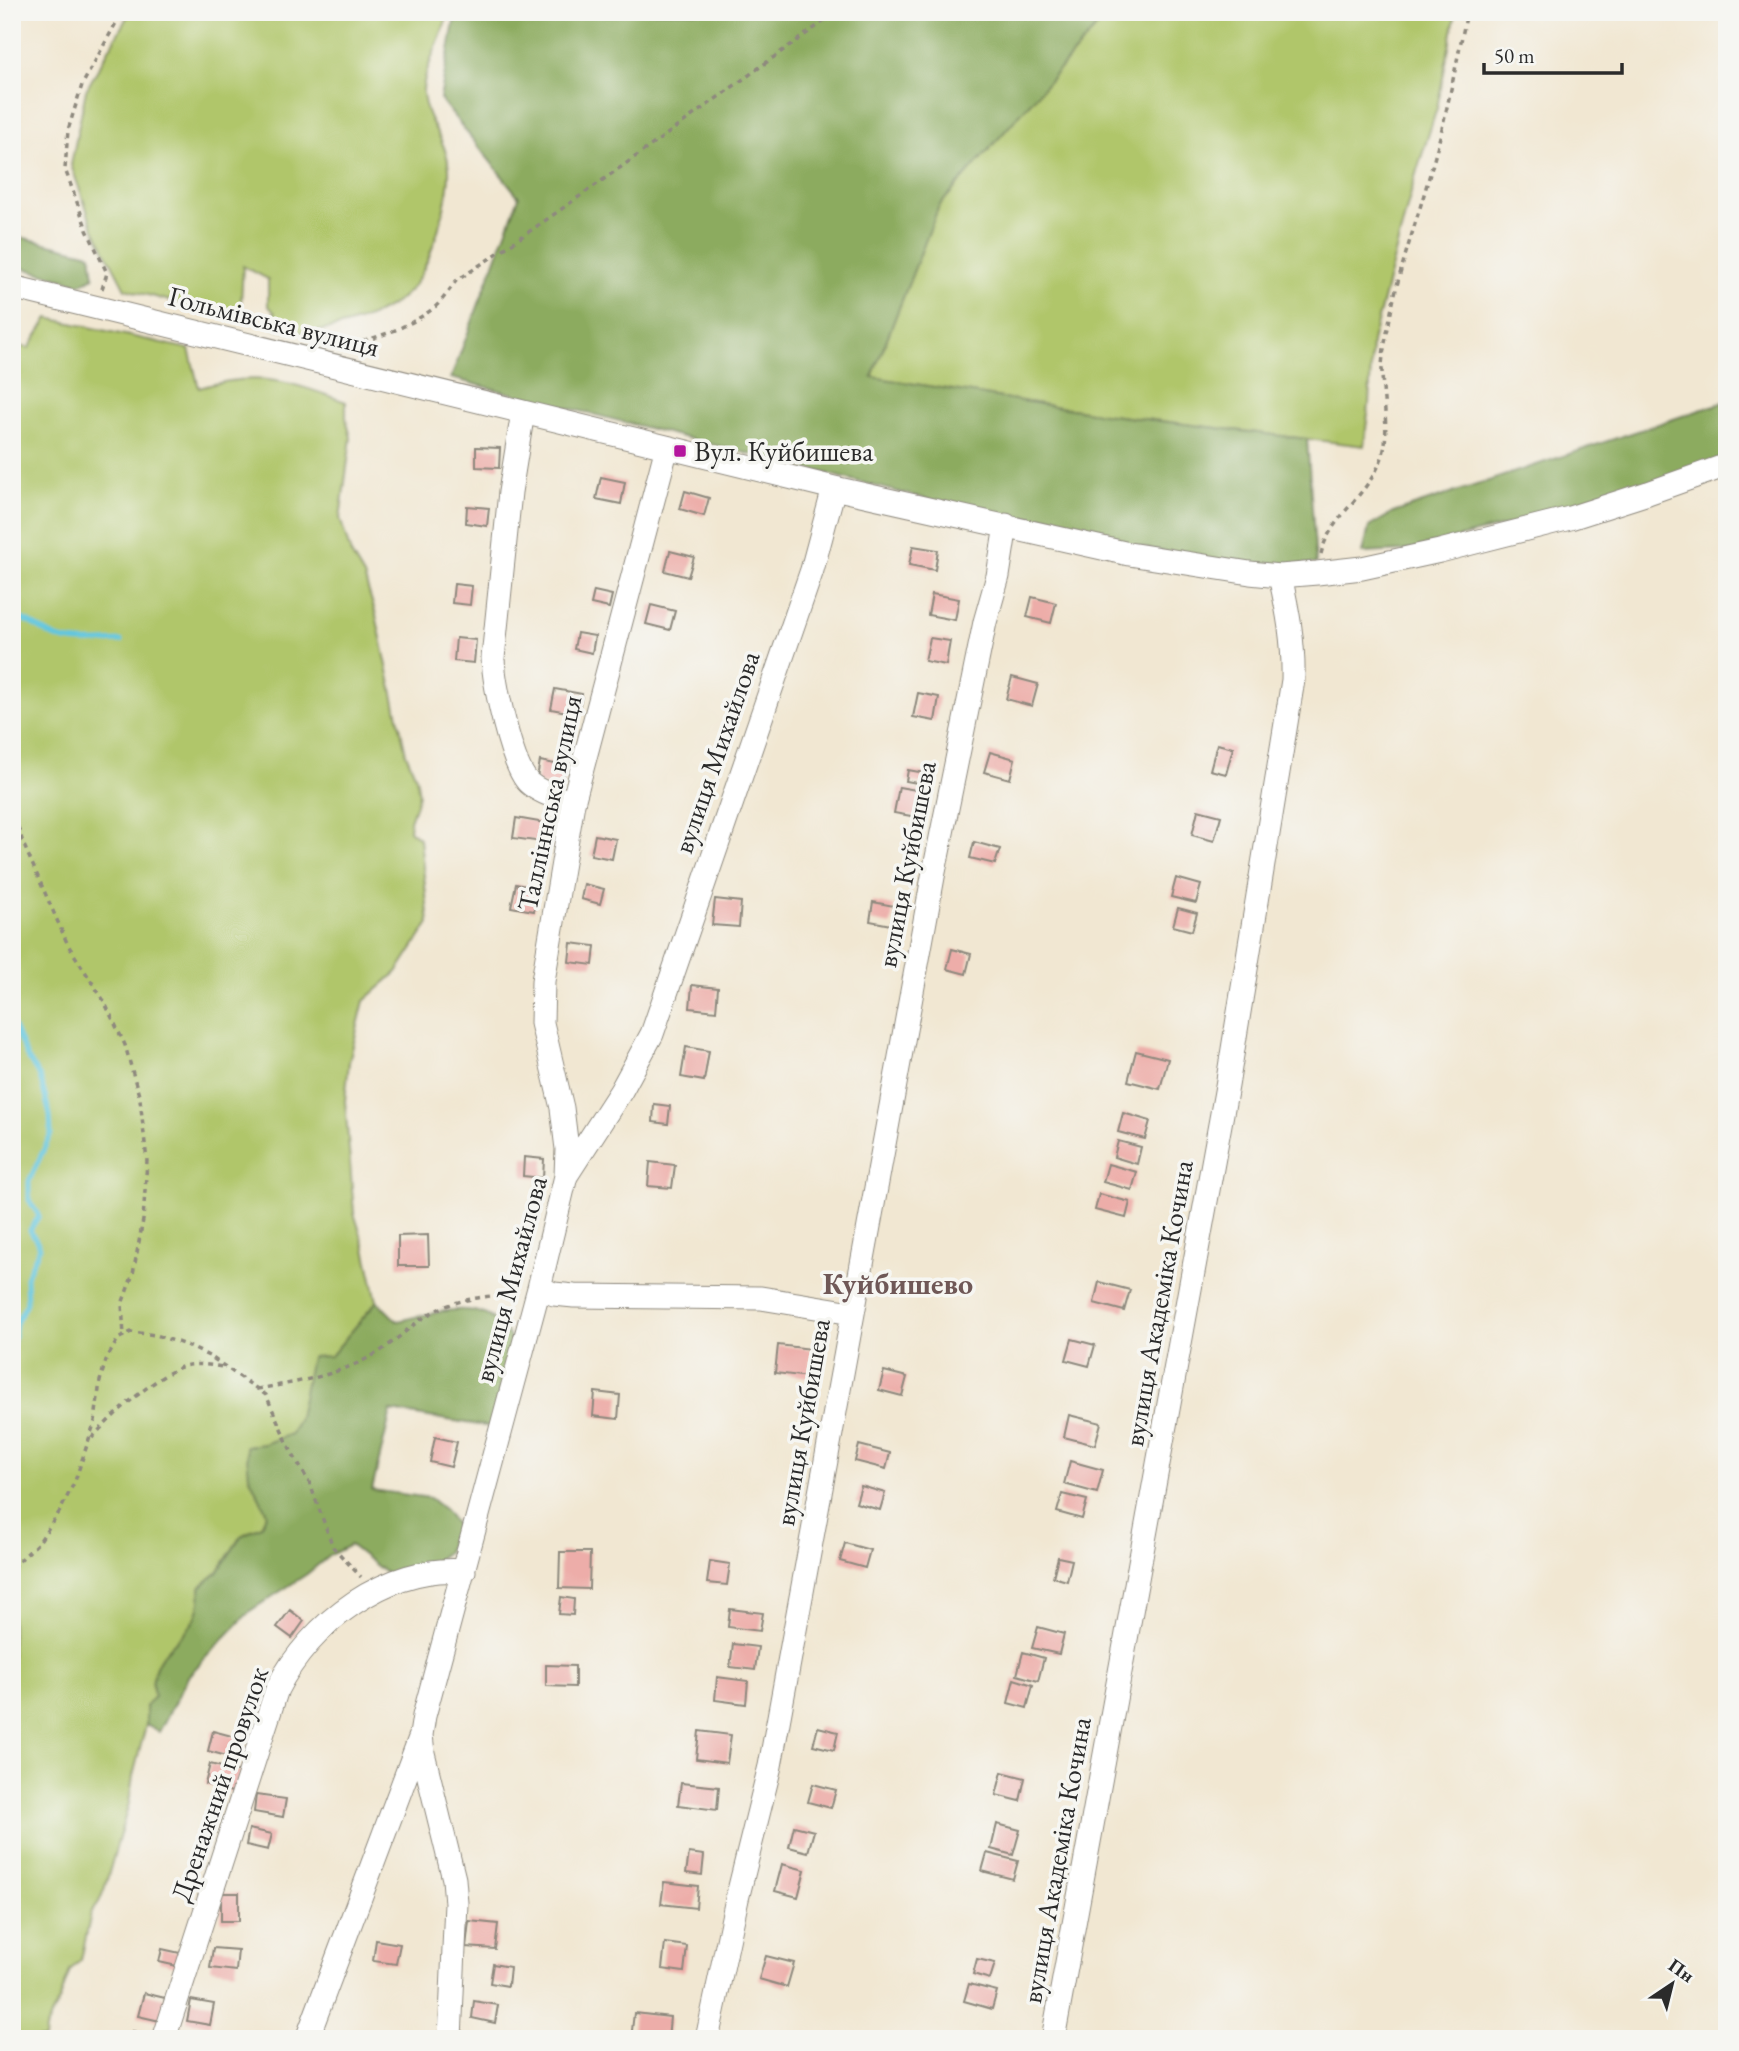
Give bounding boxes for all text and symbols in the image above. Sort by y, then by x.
scale bar [1484,32,1622,76]
text: 50 m [1494,42,1535,69]
street label: Гольмівська вулиця [165,277,383,365]
place label: Вул. Куйбишева [694,433,874,469]
marker: Вул. Куйбишева [672,443,688,459]
street label: вулиця Михайлова [665,645,768,858]
street label: Талліннська вулиця [509,692,589,914]
street label: вулиця Куйбишева [868,757,944,970]
street label: вулиця Академіка Кочина [1115,1156,1201,1449]
street label: вулиця Михайлова [465,1171,555,1386]
district label: Куйбишево [823,1264,973,1303]
street label: вулиця Куйбишева [766,1315,838,1528]
street label: Дренажний провулок [162,1662,276,1906]
street label: вулиця Академіка Кочина [1013,1713,1099,2006]
north arrow [1638,1950,1708,2020]
text: Пн [1664,1953,1699,1988]

